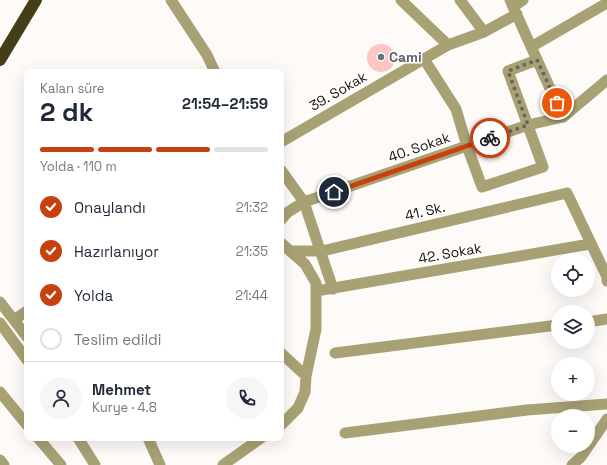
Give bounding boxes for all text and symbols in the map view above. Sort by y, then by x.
place label: Cami [389,48,422,66]
marker: Cami [376,52,386,62]
street label: 39. Sokak [306,67,371,115]
text: Kalan süre [40,80,105,97]
pin [540,86,574,120]
icon: bag [546,92,568,114]
text: 21:54–21:59 [182,94,268,113]
text: 2 dk [40,95,93,129]
courier [470,118,510,158]
icon: bike [479,127,501,149]
street label: 40. Sokak [386,128,453,166]
text: Yolda · 110 m [40,158,117,175]
pin [317,175,351,209]
icon: home [323,181,345,203]
icon: check [40,196,62,218]
text: Onaylandı [74,198,146,217]
street label: 41. Sk. [403,198,447,224]
text: 21:32 [236,199,268,216]
street label: 42. Sokak [417,238,484,267]
icon: check [40,240,62,262]
text: Hazırlanıyor [74,242,159,261]
text: 21:35 [236,243,268,260]
map controls [551,253,595,453]
button: locate [551,253,595,297]
icon: check [40,284,62,306]
text: Yolda [74,286,113,305]
text: 21:44 [235,287,268,304]
button: layers [551,305,595,349]
text: Teslim edildi [74,330,161,349]
button: + [551,357,595,401]
button: person [40,377,82,419]
button: phone [226,377,268,419]
text: Mehmet [92,380,151,399]
text: Kurye · 4.8 [92,399,157,416]
button: − [551,409,595,453]

